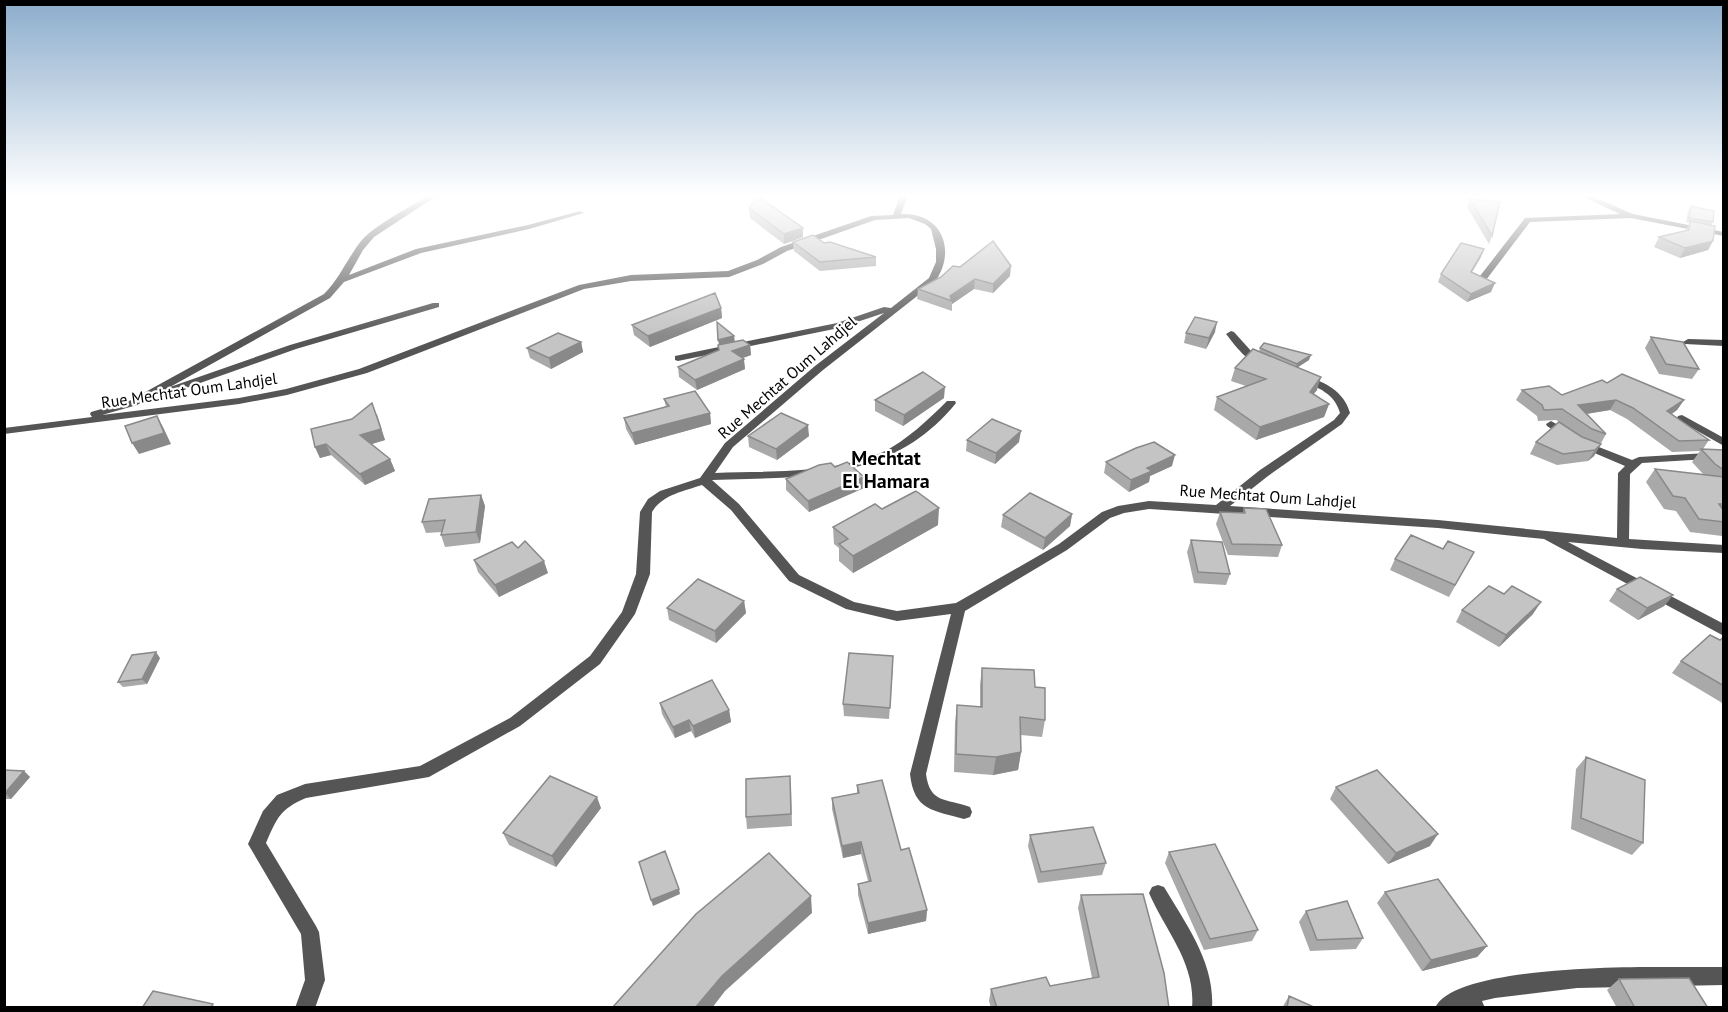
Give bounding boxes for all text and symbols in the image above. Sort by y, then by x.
street label: Rue Mechtat Oum Lahdjel [714,311,861,443]
street label: Rue Mechtat Oum Lahdjel [100,368,278,412]
district label: Mechtat El Hamara [842,445,930,494]
street label: Rue Mechtat Oum Lahdjel [1179,480,1357,512]

